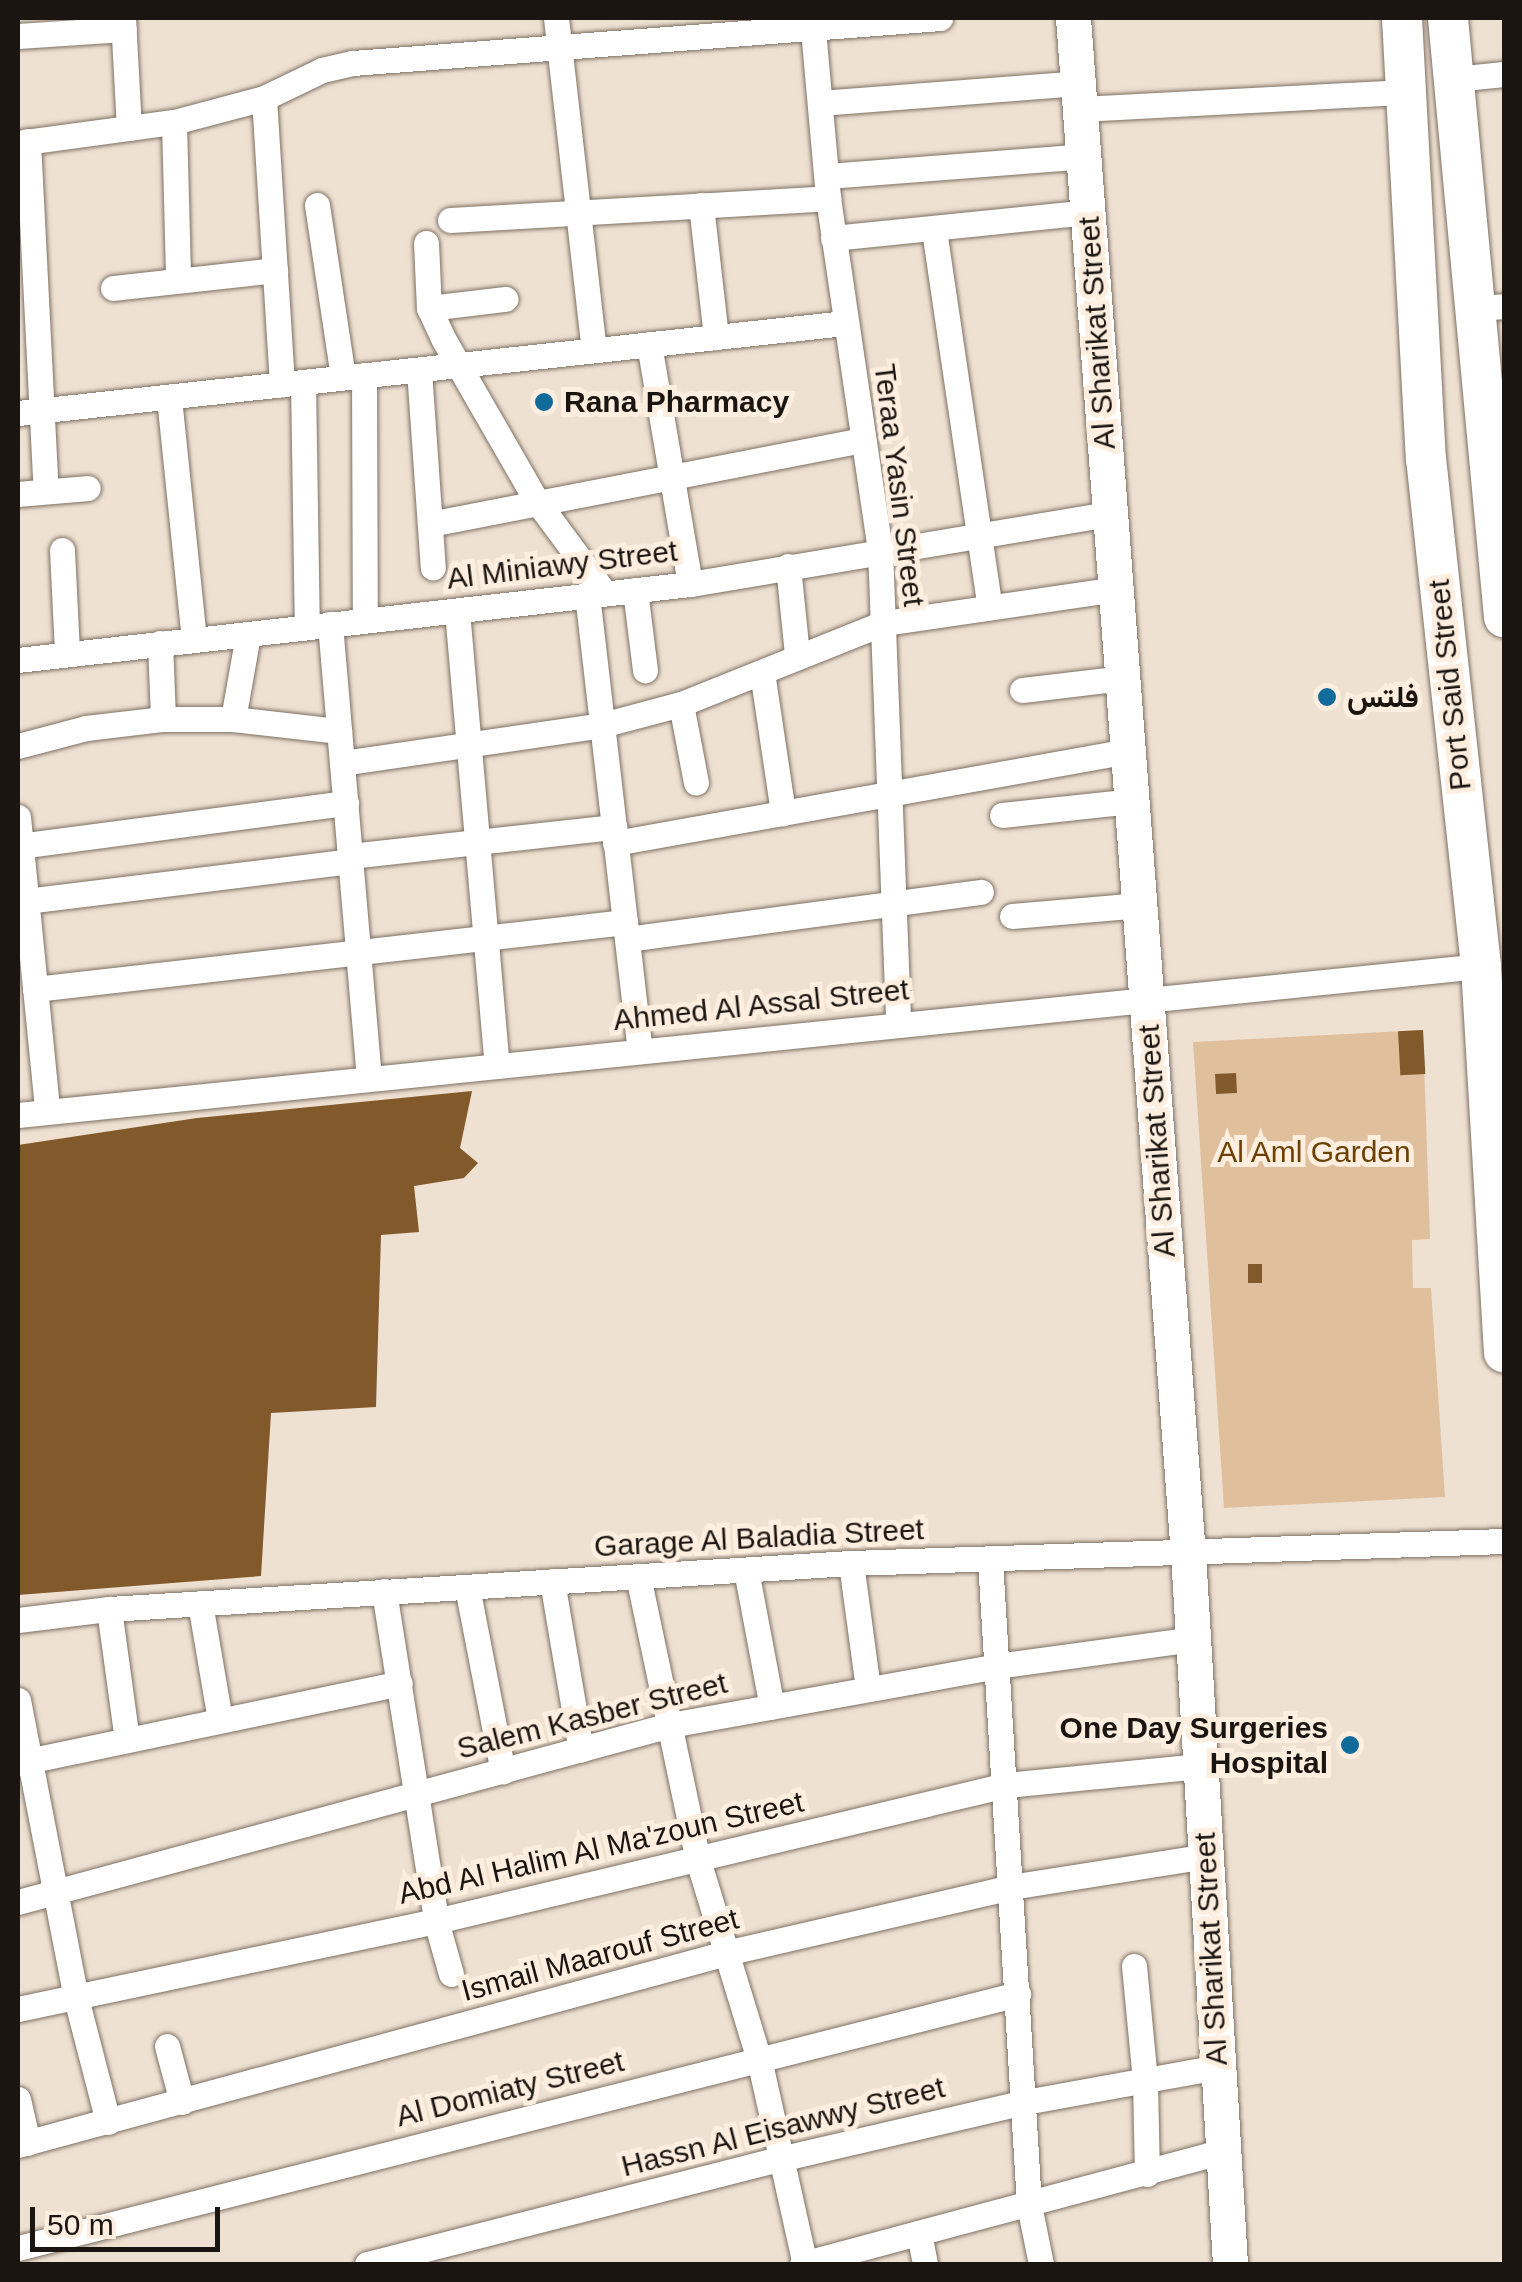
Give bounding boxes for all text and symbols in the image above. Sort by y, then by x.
street label: Al Sharikat Street [1071,215,1123,451]
street label: Teraa Yasin Street [866,361,932,609]
place label: Rana Pharmacy [564,384,789,420]
marker: Rana Pharmacy [533,391,555,413]
street label: Al Miniawy Street [445,533,679,597]
street label: Port Said Street [1421,578,1479,792]
place label: فلتس [1347,679,1419,715]
marker: فلتس [1316,686,1338,708]
street label: Ahmed Al Assal Street [610,971,912,1039]
street label: Al Sharikat Street [1131,1023,1183,1259]
park label: Al Aml Garden [1216,1134,1412,1170]
street label: Garage Al Baladia Street [592,1511,926,1565]
street label: Salem Kasber Street [453,1665,731,1767]
place label: One Day Surgeries Hospital [1060,1710,1328,1780]
marker: One Day Surgeries Hospital [1337,1732,1363,1758]
street label: Abd Al Halim Al Ma'zoun Street [394,1783,808,1913]
street label: Al Sharikat Street [1187,1831,1235,2067]
street label: Ismail Maarouf Street [458,1901,742,2009]
street label: Al Domiaty Street [392,2043,628,2135]
street label: Hassn Al Eisawwy Street [617,2069,949,2185]
scale bar [35,2187,225,2249]
text: 50 m [47,2208,114,2241]

